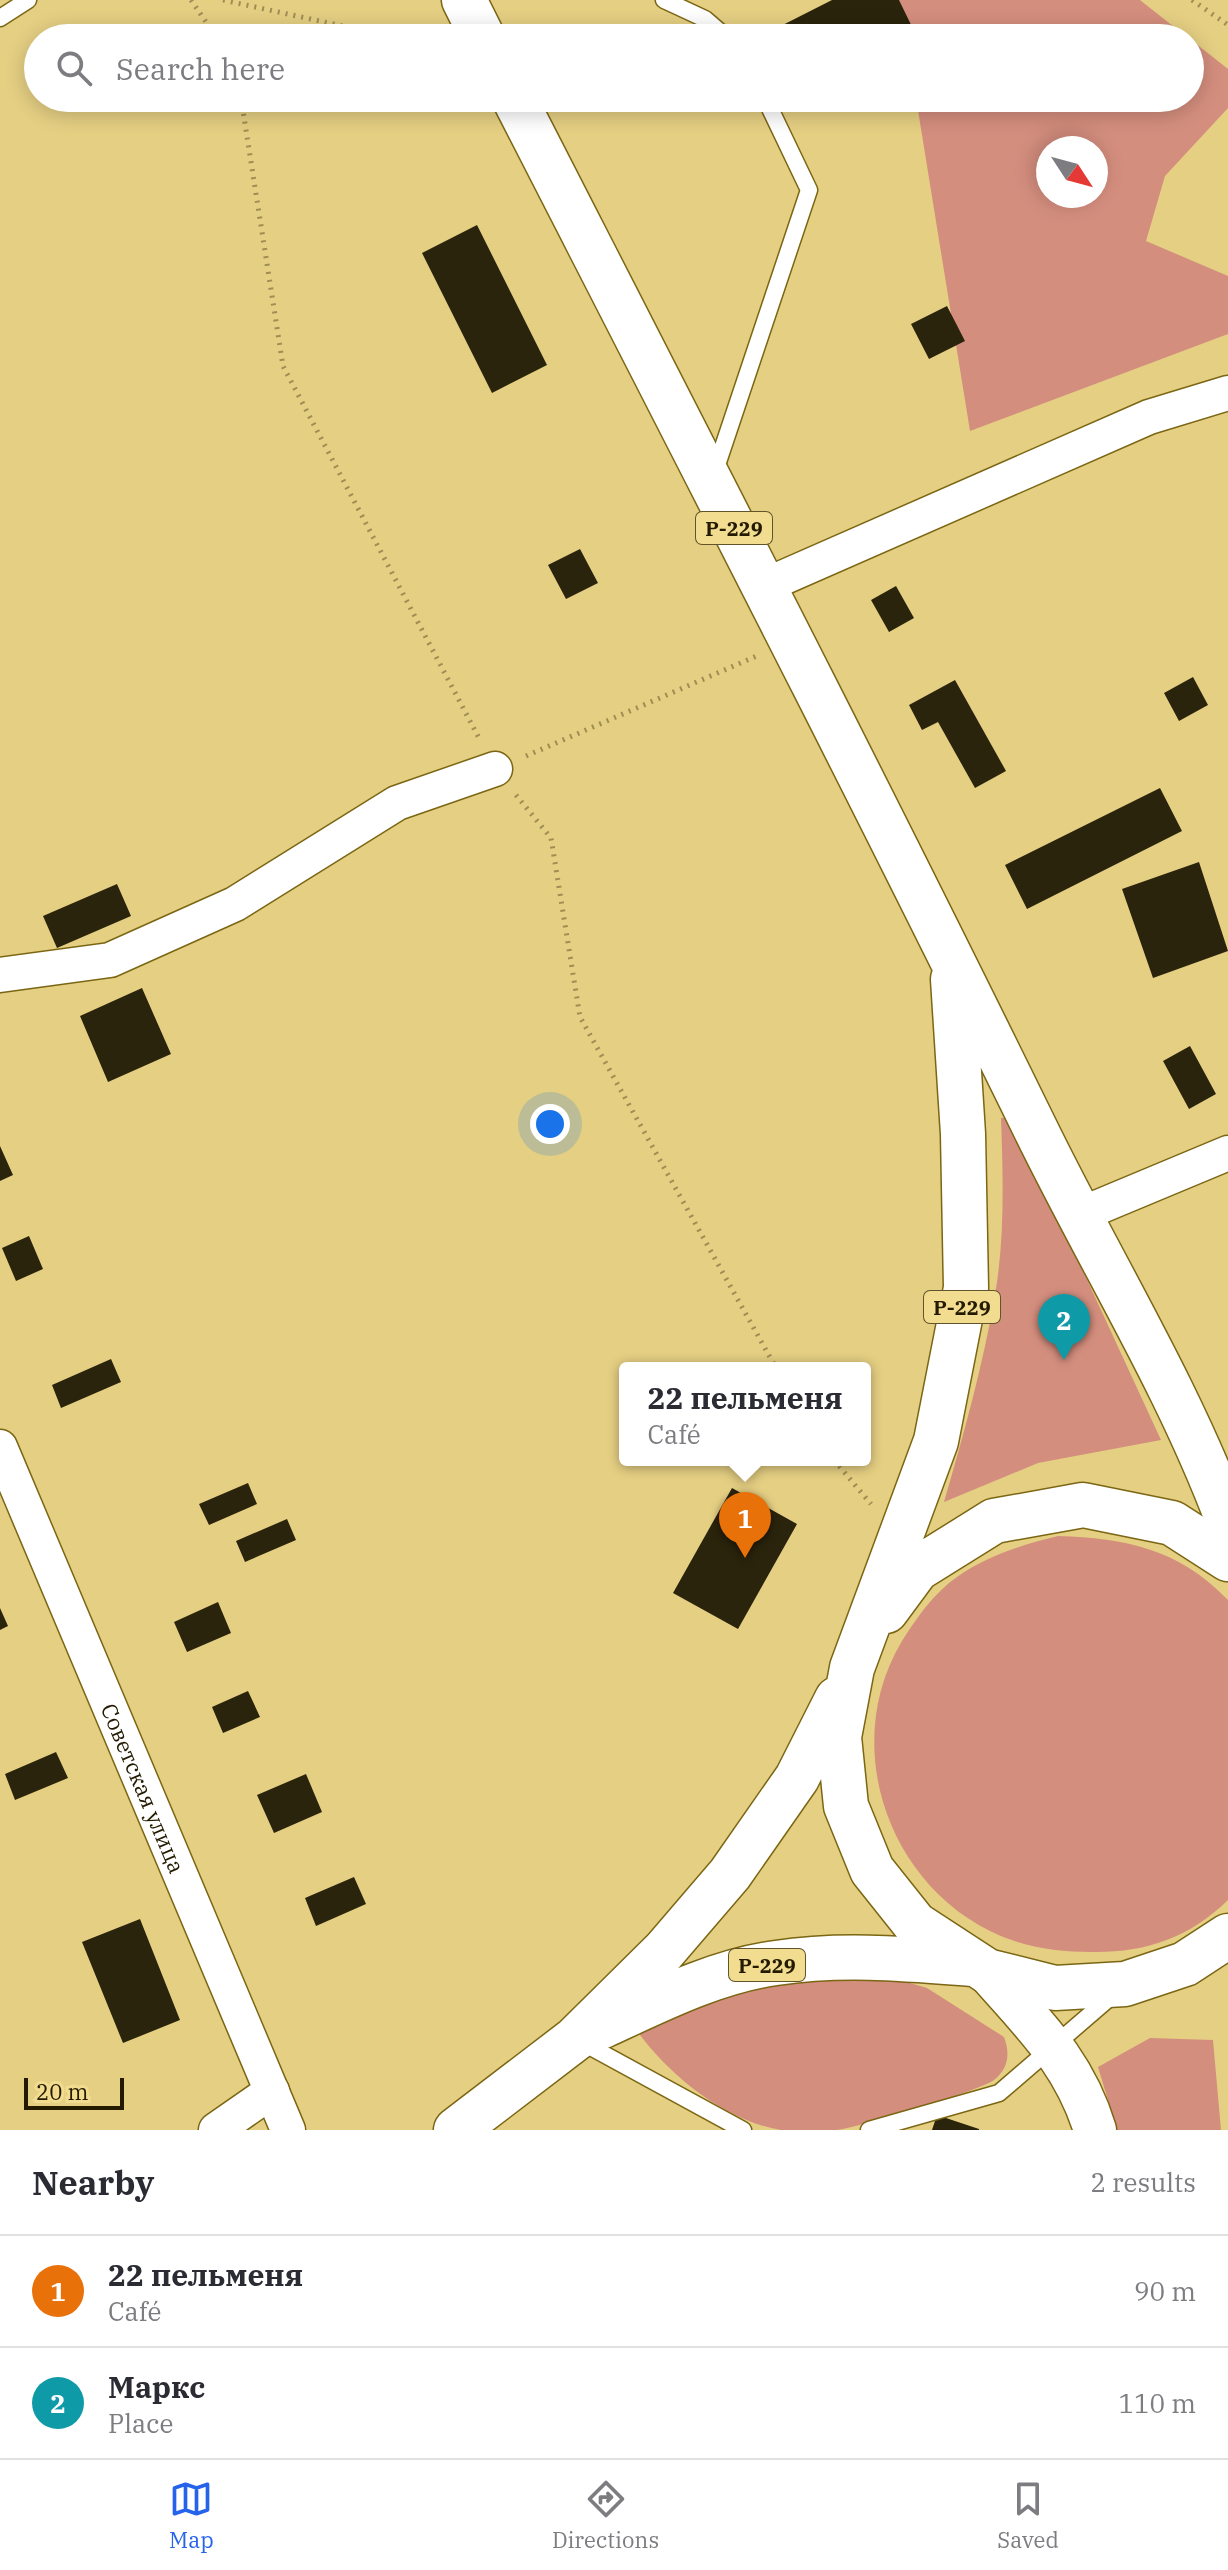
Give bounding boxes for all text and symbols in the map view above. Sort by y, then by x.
search box [24,24,1204,112]
icon: search [52,46,96,90]
text: Search here [116,49,285,88]
north arrow [1036,136,1108,208]
road number: Р-229 [696,512,772,544]
your location [530,1104,570,1144]
road number: Р-229 [924,1291,1000,1323]
pin: 2 [1038,1294,1090,1360]
popup [619,1362,871,1466]
text: 22 пельменя [647,1378,843,1417]
text: Café [647,1417,701,1451]
pin: 1 [719,1492,771,1558]
street label: Советская улица [95,1699,192,1877]
road number: Р-229 [729,1949,805,1981]
scale bar [24,2074,124,2110]
text: 20 m [36,2077,88,2106]
text: Nearby [32,2160,154,2204]
text: 2 results [1090,2165,1196,2199]
text: 22 пельменя [108,2255,303,2294]
text: 1 [50,2274,66,2308]
text: 90 m [1134,2274,1196,2308]
text: Café [108,2294,161,2328]
text: Маркс [108,2367,205,2406]
text: 2 [50,2386,66,2420]
text: 110 m [1118,2386,1196,2420]
text: Place [108,2406,173,2440]
tab: Map [169,2477,214,2554]
tab: Directions [552,2477,659,2554]
tab: Saved [997,2477,1059,2554]

